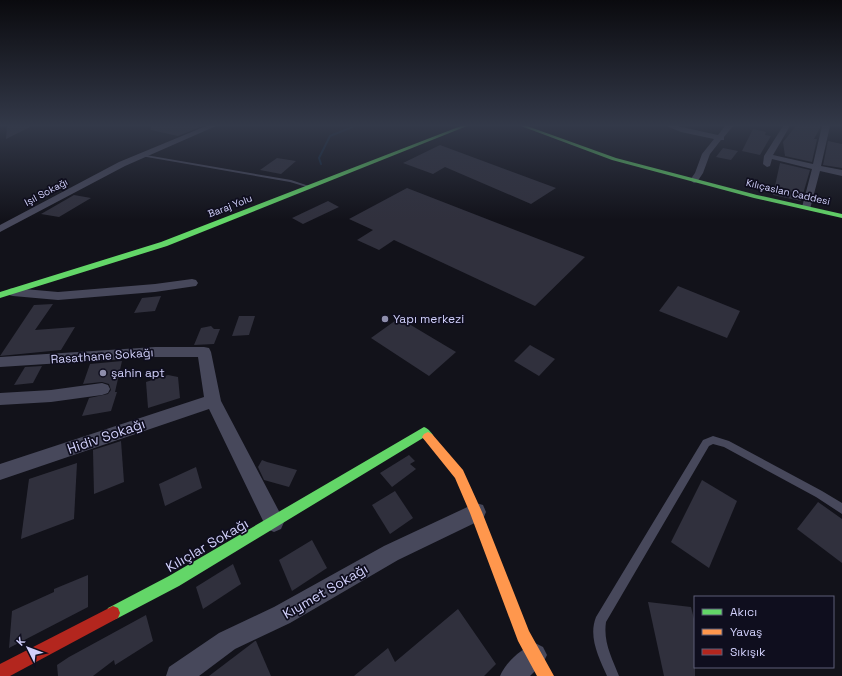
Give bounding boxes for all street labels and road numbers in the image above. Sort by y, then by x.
street label: Işıl Sokağı [22,175,70,209]
street label: Kılıçaslan Caddesi [745,176,831,208]
street label: Baraj Yolu [206,192,254,220]
street label: Rasathane Sokağı [50,344,154,368]
street label: Hidiv Sokağı [65,414,147,458]
street label: Kılıçlar Sokağı [162,514,252,576]
street label: Kıymet Sokağı [279,559,371,623]

